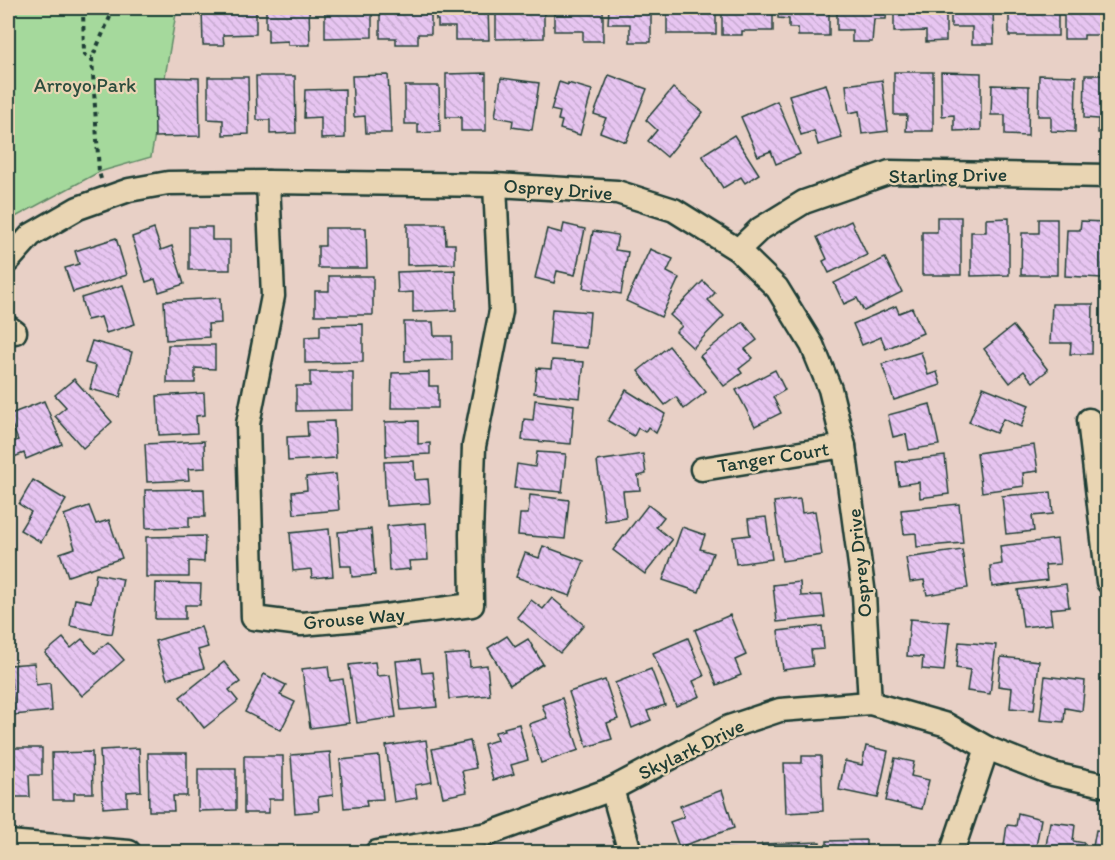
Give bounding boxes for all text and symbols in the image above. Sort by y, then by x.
park label: Arroyo Park [34,73,136,97]
street label: Starling Drive [889,162,1007,188]
street label: Osprey Drive [503,173,613,205]
street label: Tanger Court [716,436,831,478]
street label: Osprey Drive [841,507,877,619]
street label: Grouse Way [302,602,406,634]
street label: Skylark Drive [634,713,748,785]

